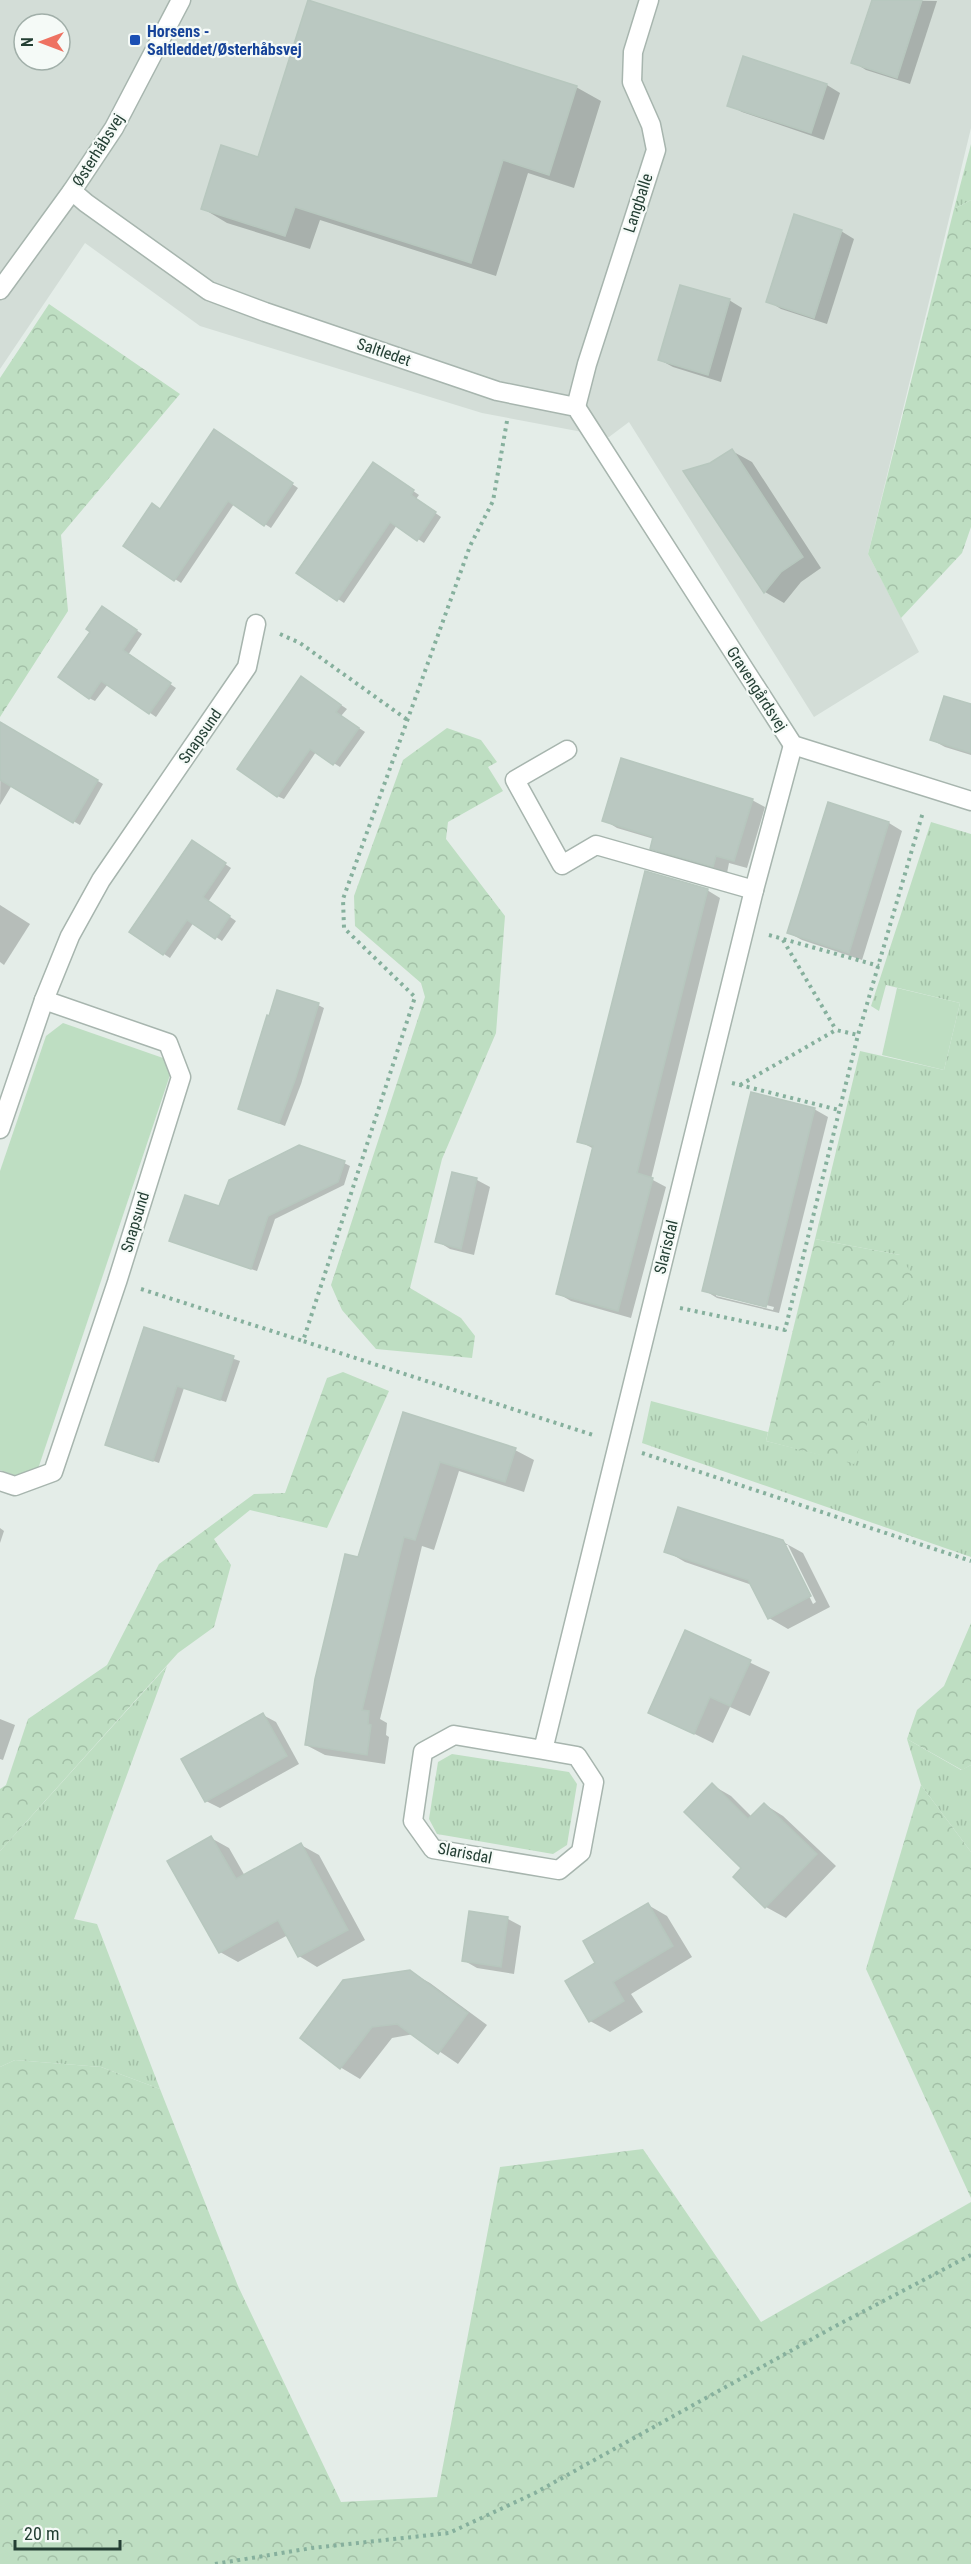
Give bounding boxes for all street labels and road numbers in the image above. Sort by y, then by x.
street label: Østerhåbsvej [68,110,128,190]
street label: Langballe [619,171,657,235]
street label: Saltledet [355,334,414,370]
street label: Gravengårdsvej [723,643,791,735]
street label: Snapsund [174,705,226,767]
street label: Snapsund [117,1189,153,1255]
street label: Slarisdal [650,1218,682,1276]
street label: Slarisdal [436,1838,494,1868]

